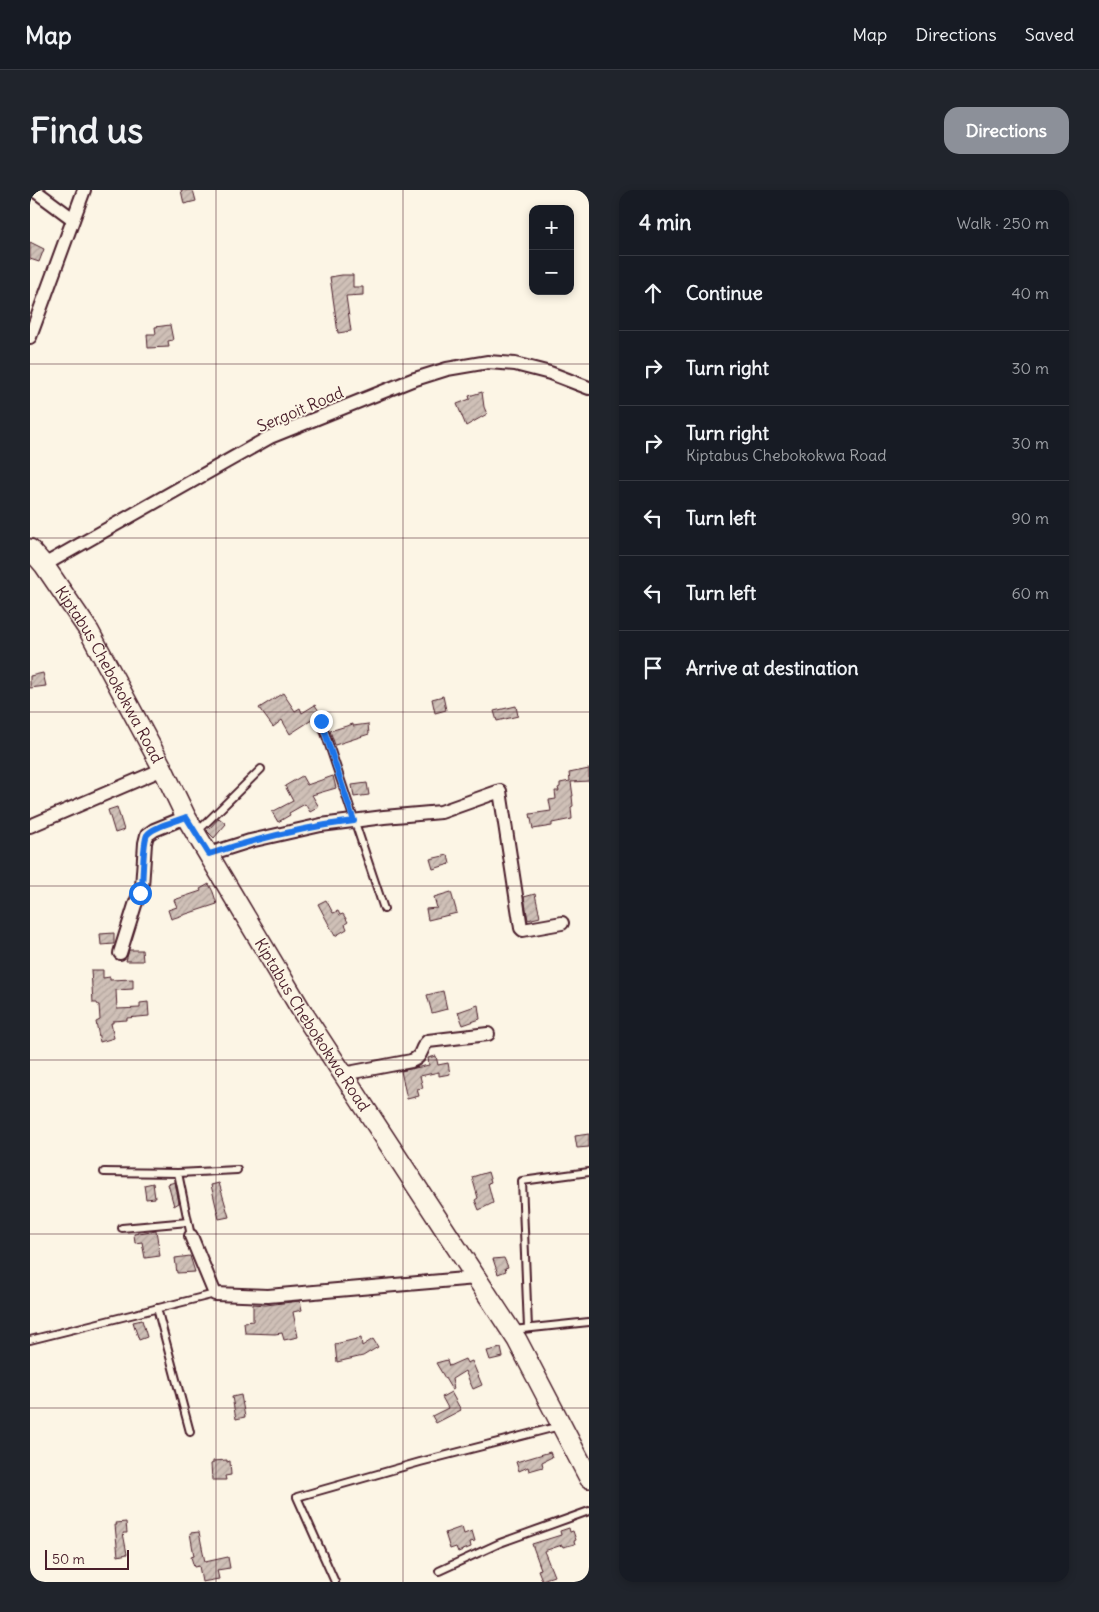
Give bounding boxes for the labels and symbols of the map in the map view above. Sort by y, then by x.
street label: Sergoit Road [254,382,346,436]
street label: Kiptabus Chebokokwa Road [51,582,168,766]
route end [310,710,333,733]
route start [129,882,152,905]
street label: Kiptabus Chebokokwa Road [251,934,374,1115]
scale bar [45,1547,129,1570]

